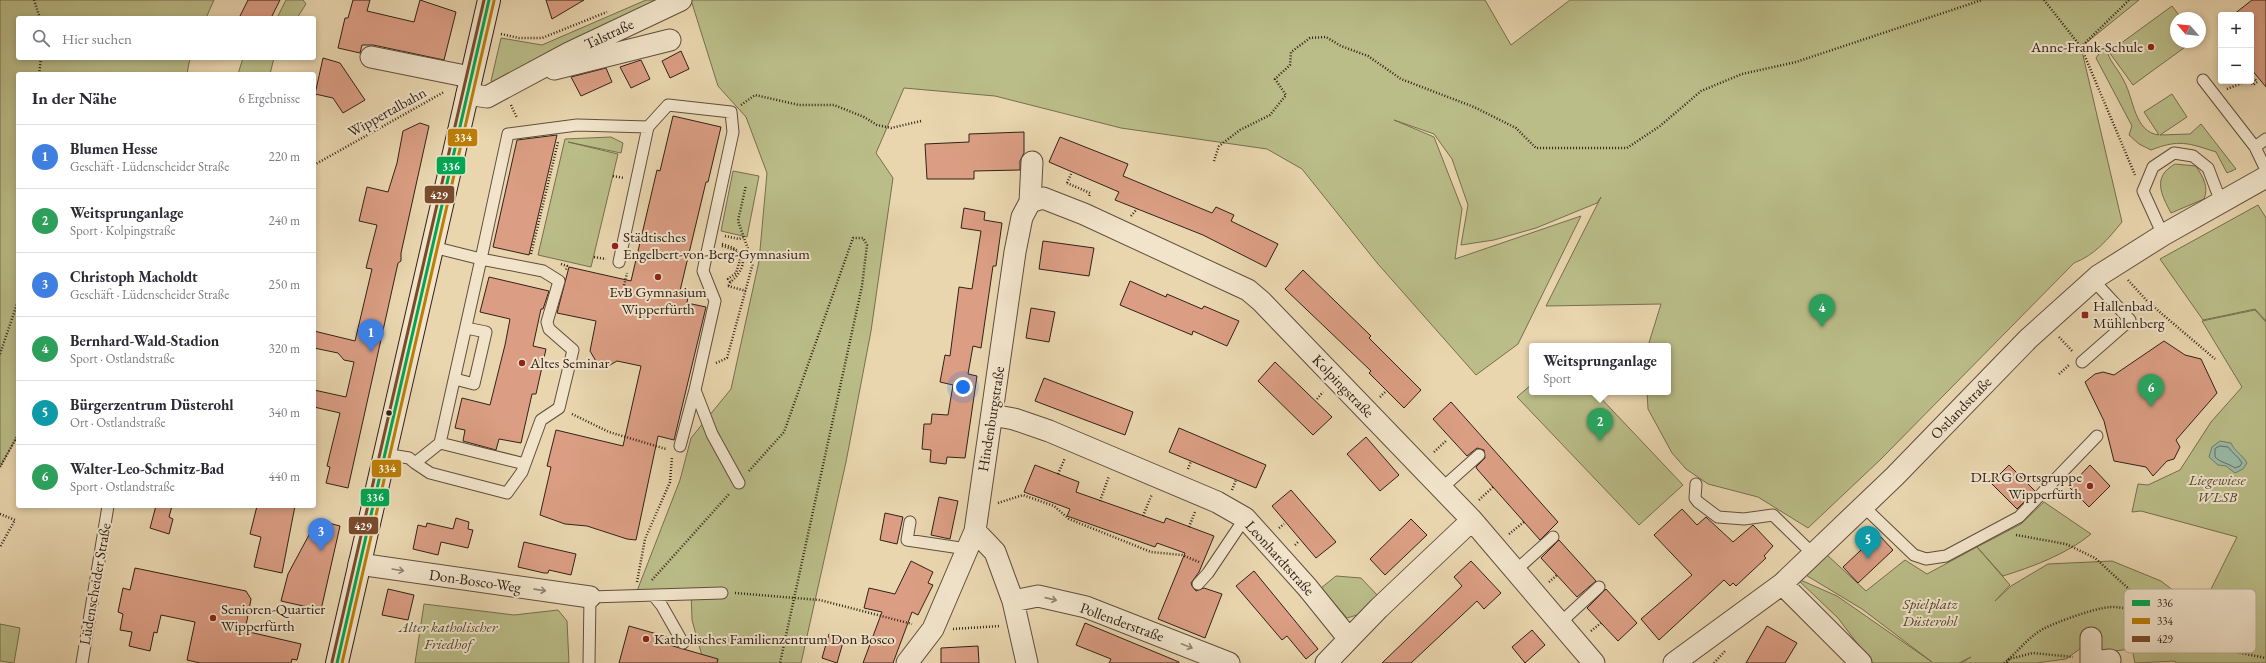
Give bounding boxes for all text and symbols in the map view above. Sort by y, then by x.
north arrow [2170,12,2206,48]
map controls [2218,12,2254,84]
button: + [2218,12,2254,48]
street label: Talstraße [581,14,637,53]
search box [16,16,316,60]
icon: search [30,27,52,49]
text: Hier suchen [62,29,132,48]
place label: Anne-Frank-Schule [2030,37,2143,56]
marker: Anne-Frank-Schule [2146,42,2156,52]
button: − [2218,48,2254,84]
street label: Wippertalbahn [344,82,429,141]
text: In der Nähe [32,87,117,109]
text: 6 Ergebnisse [239,90,300,107]
line badge: 334 [447,128,478,147]
text: 334 [454,130,472,144]
text: Blumen Hesse [70,139,158,158]
text: 1 [42,148,48,165]
text: 220 m [269,148,300,165]
line badge: 336 [436,156,466,175]
text: Geschäft · Lüdenscheider Straße [70,158,229,175]
text: 336 [442,159,460,173]
line badge: 429 [424,185,455,204]
text: 429 [430,188,448,202]
text: Weitsprunganlage [70,203,184,222]
text: 2 [42,212,48,229]
text: 240 m [269,212,300,229]
text: Sport · Kolpingstraße [70,222,176,239]
place label: Städtisches Engelbert-von-Berg-Gymnasium [623,227,810,263]
marker: Städtisches Engelbert-von-Berg-Gymnasium [610,241,620,251]
text: Christoph Macholdt [70,267,198,286]
marker: EvB Gymnasium Wipperfürth [653,272,663,282]
text: 3 [42,276,48,293]
text: 250 m [269,276,300,293]
place label: EvB Gymnasium Wipperfürth [609,282,707,318]
text: Geschäft · Lüdenscheider Straße [70,286,229,303]
pin: 4 [1809,294,1835,327]
place label: Hallenbad Mühlenberg [2093,296,2165,332]
marker: Hallenbad Mühlenberg [2080,310,2090,320]
pin: 1 [358,319,384,352]
text: Bernhard-Wald-Stadion [70,331,219,350]
text: 4 [42,340,48,357]
text: 320 m [269,340,300,357]
popup [1529,343,1671,395]
text: Sport · Ostlandstraße [70,350,175,367]
street label: Kolpingstraße [1308,350,1378,421]
text: Weitsprunganlage [1543,351,1657,370]
place label: Altes Seminar [529,353,609,372]
marker: Altes Seminar [517,358,527,368]
street label: Hindenburgstraße [973,365,1008,473]
text: Sport [1543,370,1571,387]
street label: Ostlandstraße [1926,372,1995,443]
pin: 6 [2138,374,2164,407]
your location [953,377,973,397]
text: Bürgerzentrum Düsterohl [70,395,234,414]
text: 5 [42,404,48,421]
text: 340 m [269,404,300,421]
unlabelled marker [384,408,394,418]
pin: 2 [1587,408,1613,441]
text: Ort · Ostlandstraße [70,414,166,431]
text: Walter-Leo-Schmitz-Bad [70,459,224,478]
line badge: 334 [371,459,402,478]
text: 334 [378,461,396,475]
place label: DLRG Ortsgruppe Wipperfürth [1970,467,2082,503]
text: 6 [42,468,48,485]
text: 440 m [269,468,300,485]
park label: Liegewiese WLSB [2187,470,2246,506]
text: Sport · Ostlandstraße [70,478,175,495]
marker: DLRG Ortsgruppe Wipperfürth [2085,481,2095,491]
line badge: 336 [360,488,390,507]
text: 336 [366,490,384,504]
line badge: 429 [348,516,379,535]
street label: Leonhardtstraße [1242,516,1319,599]
pin: 3 [308,518,334,551]
text: 429 [354,519,372,533]
street label: Lüdenscheider Straße [74,521,115,647]
pin: 5 [1855,526,1881,559]
street label: Don-Bosco-Weg [428,565,523,596]
one-way arrow [391,566,404,574]
one-way arrow [534,586,547,594]
legend [2124,589,2256,653]
park label: Spielplatz Düsterohl [1901,594,1958,630]
one-way arrow [1045,596,1058,604]
text: 336 [2157,596,2174,610]
street label: Pollenderstraße [1078,598,1167,646]
place label: Senioren-Quartier Wipperfürth [221,599,325,635]
marker: Senioren-Quartier Wipperfürth [208,613,218,623]
text: 334 [2157,614,2174,628]
park label: Alter katholischer Friedhof [398,617,499,653]
place label: Katholisches Familienzentrum Don Bosco [654,629,895,648]
text: 429 [2157,632,2174,646]
marker: Katholisches Familienzentrum Don Bosco [641,634,651,644]
one-way arrow [1181,643,1193,651]

